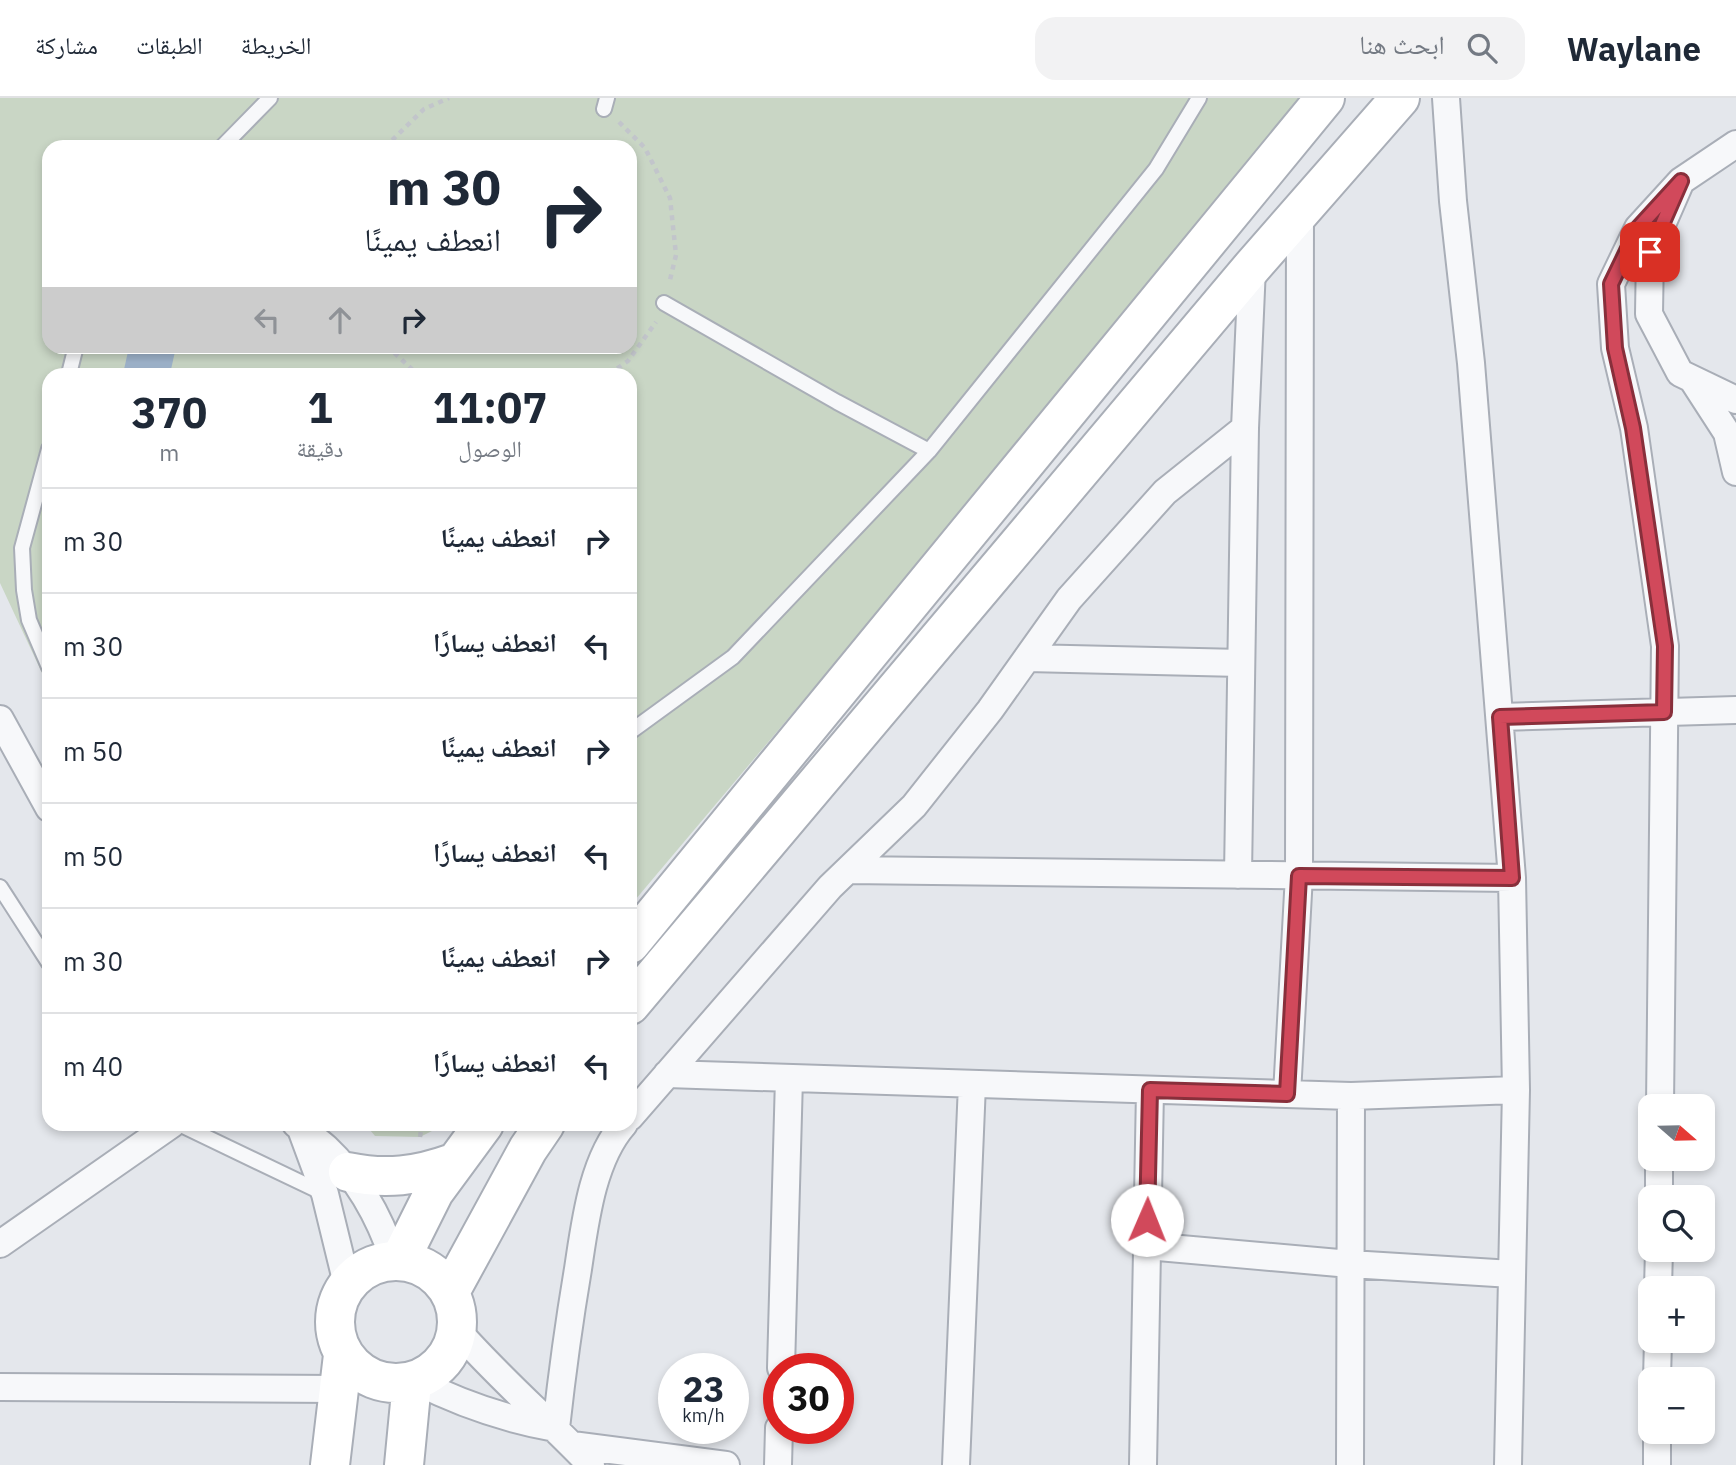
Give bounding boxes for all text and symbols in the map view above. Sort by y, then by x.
search box [1035,17,1525,80]
text: ابحث هنا [1359,27,1445,61]
text: Waylane [1567,27,1701,70]
text: مشاركة [35,29,98,61]
text: الطبقات [136,29,203,61]
text: الخريطة [241,29,311,61]
icon: search [1463,29,1501,67]
text: 30 m [387,155,501,218]
icon: right [525,168,616,259]
text: انعطف يمينًا [364,218,501,260]
pin [1620,222,1680,282]
icon: arrive [1631,233,1669,271]
icon: left [248,301,286,339]
icon: ahead [321,301,359,339]
icon: right [394,301,432,339]
text: 1 [307,380,333,435]
text: 11:07 [433,380,548,435]
text: 370 [132,385,207,440]
text: دقيقة [297,433,343,463]
text: الوصول [458,433,522,463]
text: m [159,437,179,467]
text: انعطف يمينًا [441,520,557,554]
icon: right [578,522,616,560]
text: 30 m [63,524,123,558]
text: انعطف يسارًا [433,625,557,659]
icon: left [578,627,616,665]
text: 30 m [63,629,123,663]
text: انعطف يمينًا [441,730,557,764]
icon: right [578,732,616,770]
text: 50 m [63,734,123,768]
text: انعطف يسارًا [433,835,557,869]
icon: left [578,837,616,875]
text: 50 m [63,839,123,873]
text: انعطف يمينًا [441,940,557,974]
icon: right [578,942,616,980]
text: 30 m [63,944,123,978]
text: انعطف يسارًا [433,1045,557,1079]
icon: left [578,1047,616,1085]
text: 40 m [63,1049,123,1083]
north arrow [1638,1094,1715,1171]
map controls [1638,1094,1715,1444]
position arrow [1110,1183,1184,1257]
button: search [1638,1185,1715,1262]
button: + [1638,1276,1715,1353]
speed limit sign: 30 [763,1353,854,1444]
text: 23 [682,1366,725,1412]
button: − [1638,1367,1715,1444]
text: km/h [682,1404,725,1427]

